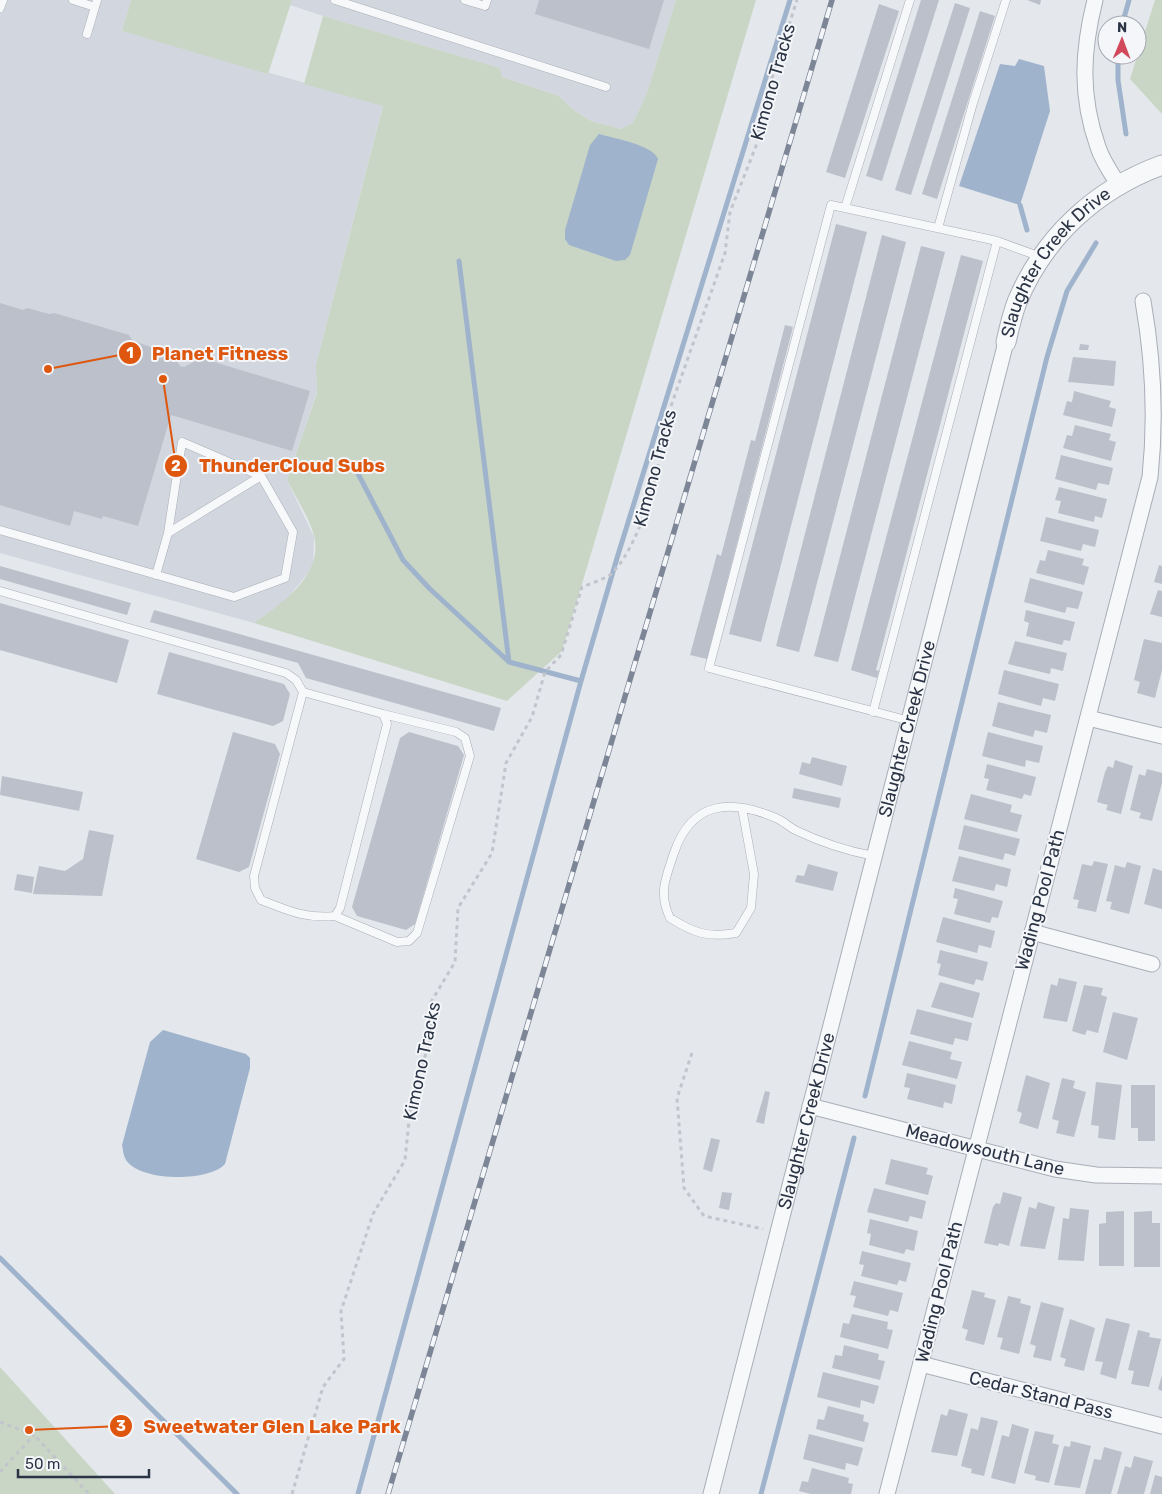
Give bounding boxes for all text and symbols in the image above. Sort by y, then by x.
north arrow [1097,15,1147,65]
text: N [1117,19,1127,36]
street label: Kimono Tracks [746,21,800,143]
street label: Slaughter Creek Drive [996,183,1115,340]
callout: Planet Fitness [117,336,299,370]
text: Planet Fitness [152,342,288,365]
text: 1 [126,344,134,362]
street label: Kimono Tracks [629,407,681,529]
callout: ThunderCloud Subs [164,449,395,483]
text: ThunderCloud Subs [199,454,385,477]
text: 2 [171,457,181,475]
street label: Slaughter Creek Drive [874,638,940,819]
street label: Wading Pool Path [1011,827,1069,973]
street label: Kimono Tracks [399,1000,445,1122]
street label: Slaughter Creek Drive [773,1030,840,1212]
street label: Meadowsouth Lane [903,1120,1067,1180]
street label: Wading Pool Path [911,1219,967,1365]
street label: Cedar Stand Pass [967,1366,1115,1424]
callout: Sweetwater Glen Lake Park [108,1409,411,1443]
text: Sweetwater Glen Lake Park [143,1415,401,1438]
text: 3 [116,1417,126,1435]
scale bar [18,1446,149,1478]
text: 50 m [25,1455,60,1473]

